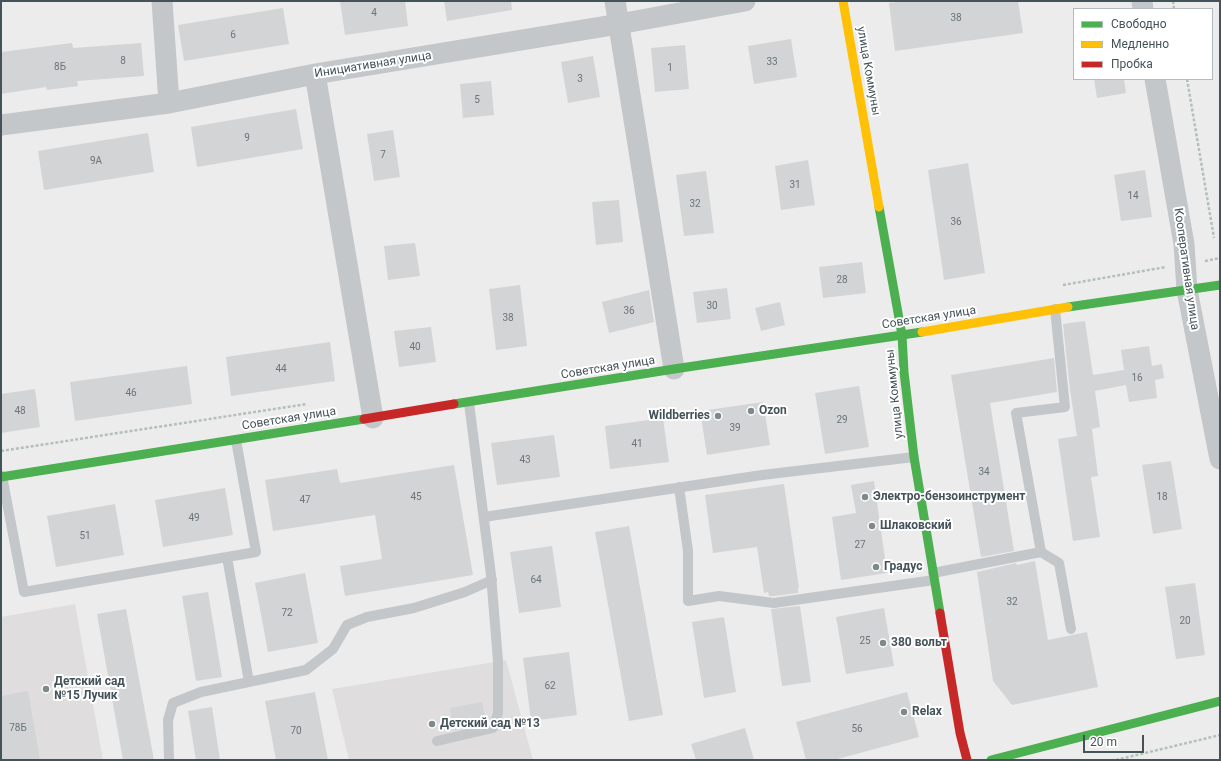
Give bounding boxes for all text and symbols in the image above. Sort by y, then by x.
house number: 4 [371,7,377,19]
legend [1073,8,1213,80]
house number: 38 [950,12,962,24]
text: Свободно [1111,17,1167,31]
street label: улица Коммуны [853,25,883,117]
house number: 6 [230,29,236,41]
text: Медленно [1111,37,1169,51]
street label: Инициативная улица [313,49,433,81]
house number: 8 [120,55,126,67]
house number: 33 [766,56,778,68]
text: Пробка [1111,57,1153,71]
house number: 8Б [54,61,66,73]
house number: 1 [667,62,673,74]
house number: 3 [577,73,583,85]
house number: 5 [474,94,480,106]
house number: 9 [244,132,250,144]
house number: 7 [380,149,386,161]
house number: 9А [90,155,102,167]
house number: 31 [789,179,801,191]
house number: 14 [1127,190,1139,202]
house number: 32 [689,198,701,210]
street label: Кооперативная улица [1170,207,1202,331]
house number: 36 [950,216,962,228]
house number: 28 [836,274,848,286]
house number: 30 [706,300,718,312]
street label: Советская улица [881,303,977,333]
house number: 36 [623,305,635,317]
house number: 38 [502,312,514,324]
house number: 40 [409,341,421,353]
street label: улица Коммуны [883,348,907,440]
street label: Советская улица [560,353,656,383]
house number: 44 [275,363,287,375]
house number: 16 [1131,372,1143,384]
house number: 46 [125,387,137,399]
street label: Советская улица [241,404,337,434]
place label: Ozon [759,404,787,418]
house number: 48 [14,405,26,417]
marker: Ozon [746,406,756,416]
place label: Wildberries [649,409,710,423]
marker: Wildberries [713,411,723,421]
house number: 29 [836,414,848,426]
house number: 39 [729,422,741,434]
house number: 41 [631,438,643,450]
house number: 43 [519,454,531,466]
house number: 34 [978,466,990,478]
place label: Электро-бензоинструмент [873,490,1025,504]
house number: 45 [410,491,422,503]
house number: 18 [1156,491,1168,503]
marker: Электро-бензоинструмент [860,492,870,502]
house number: 47 [299,494,311,506]
house number: 49 [188,512,200,524]
place label: Шлаковский [880,519,951,533]
marker: Шлаковский [867,521,877,531]
house number: 51 [79,530,91,542]
house number: 27 [854,539,866,551]
place label: Градус [884,560,923,574]
marker: Градус [871,562,881,572]
house number: 64 [530,574,542,586]
house number: 32 [1006,596,1018,608]
house number: 72 [281,607,293,619]
house number: 20 [1179,615,1191,627]
house number: 25 [859,635,871,647]
place label: 380 вольт [891,636,947,650]
marker: 380 вольт [878,638,888,648]
place label: Детский сад №15 Лучик [54,675,125,703]
house number: 62 [544,680,556,692]
marker: Детский сад №15 Лучик [41,684,51,694]
place label: Relax [912,705,942,719]
marker: Relax [899,707,909,717]
place label: Детский сад №13 [440,717,540,731]
marker: Детский сад №13 [427,719,437,729]
house number: 78Б [9,722,27,734]
house number: 56 [851,723,863,735]
house number: 70 [290,725,302,737]
scale bar [1085,727,1146,753]
text: 20 m [1090,735,1117,749]

